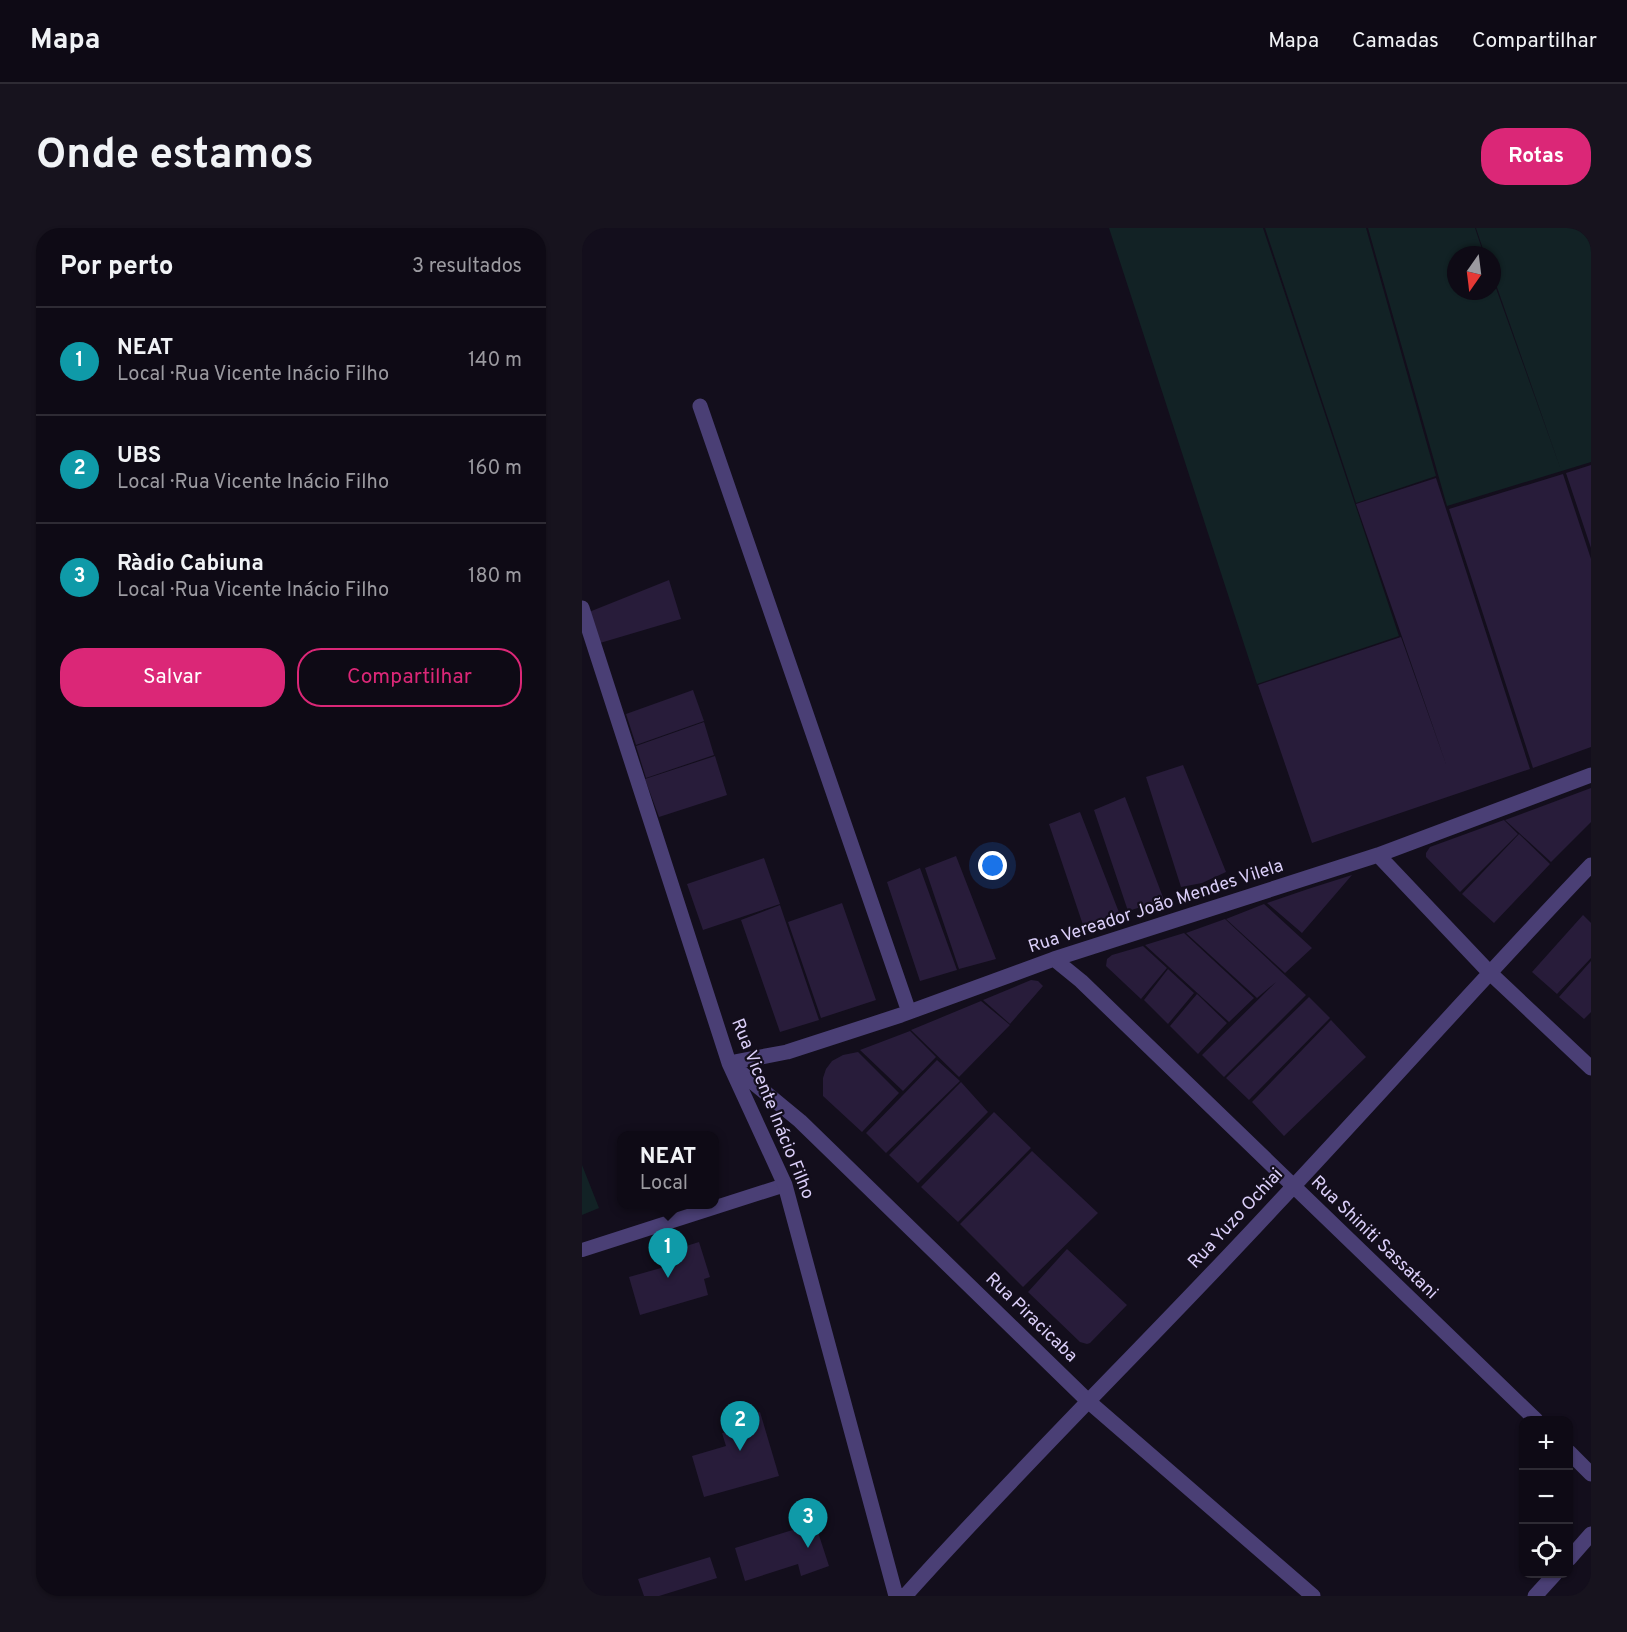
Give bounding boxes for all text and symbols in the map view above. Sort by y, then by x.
text: Mapa [30,23,100,59]
text: Mapa [1268,28,1319,55]
text: Camadas [1352,28,1439,55]
text: Compartilhar [1472,28,1597,55]
button: Rotas [1481,128,1591,185]
text: Onde estamos [36,130,314,183]
north arrow [1447,246,1501,300]
text: Por perto [60,251,174,284]
text: 3 resultados [412,254,522,280]
text: NEAT [117,335,173,362]
text: 1 [76,348,84,374]
text: 140 m [468,348,522,374]
text: Local · Rua Vicente Inácio Filho [117,362,389,388]
text: UBS [117,443,161,470]
text: 2 [73,456,86,482]
text: 160 m [468,456,522,482]
text: Local · Rua Vicente Inácio Filho [117,470,389,496]
text: Ràdio Cabiuna [117,551,264,578]
text: 3 [74,564,86,590]
text: 180 m [468,564,522,590]
text: Local · Rua Vicente Inácio Filho [117,578,389,604]
button: Salvar [60,648,285,707]
button: Compartilhar [297,648,522,707]
your location [978,851,1007,880]
street label: Rua Vereador João Mendes Vilela [1026,855,1286,959]
street label: Rua Vicente Inácio Filho [725,1015,819,1203]
popup [617,1131,719,1209]
text: NEAT [640,1144,696,1171]
street label: Rua Yuzo Ochiai [1183,1164,1289,1274]
text: Local [640,1171,688,1197]
street label: Rua Shiniti Sassatani [1305,1171,1443,1305]
pin: 1 [648,1228,688,1278]
street label: Rua Piracicaba [980,1268,1082,1368]
pin: 2 [720,1402,760,1451]
map controls [1519,1416,1573,1578]
button: + [1519,1416,1573,1470]
button: − [1519,1470,1573,1524]
pin: 3 [788,1498,828,1548]
button: locate [1519,1524,1573,1578]

